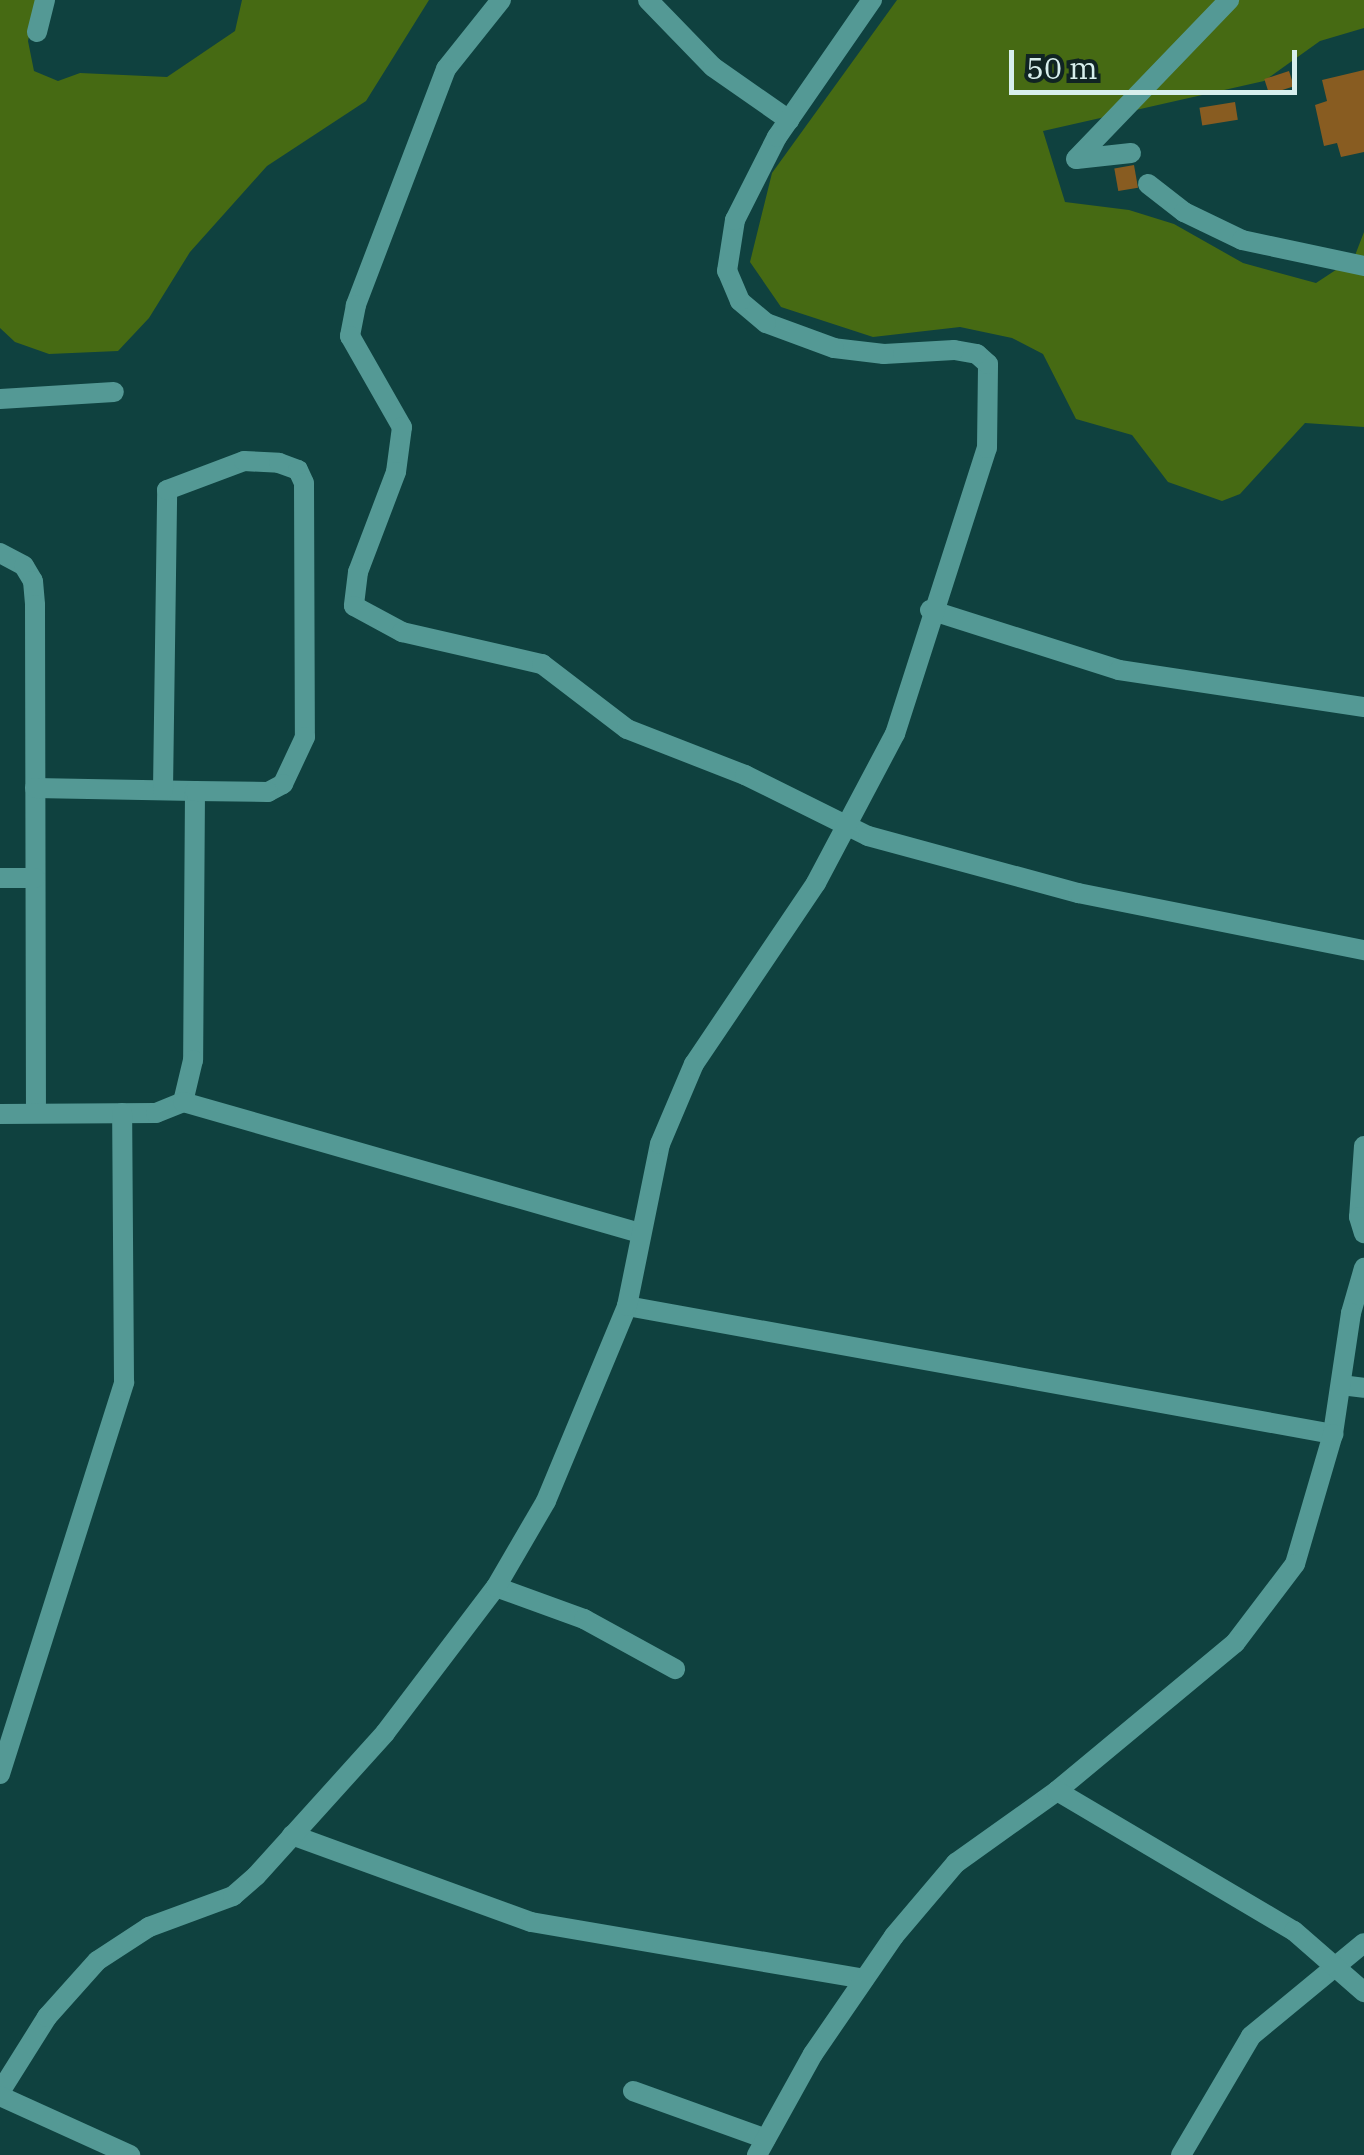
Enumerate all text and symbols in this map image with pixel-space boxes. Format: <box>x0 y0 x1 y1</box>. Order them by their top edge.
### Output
scale bar <box>1014 30 1302 92</box>
text: 50 m <box>1026 48 1098 87</box>

